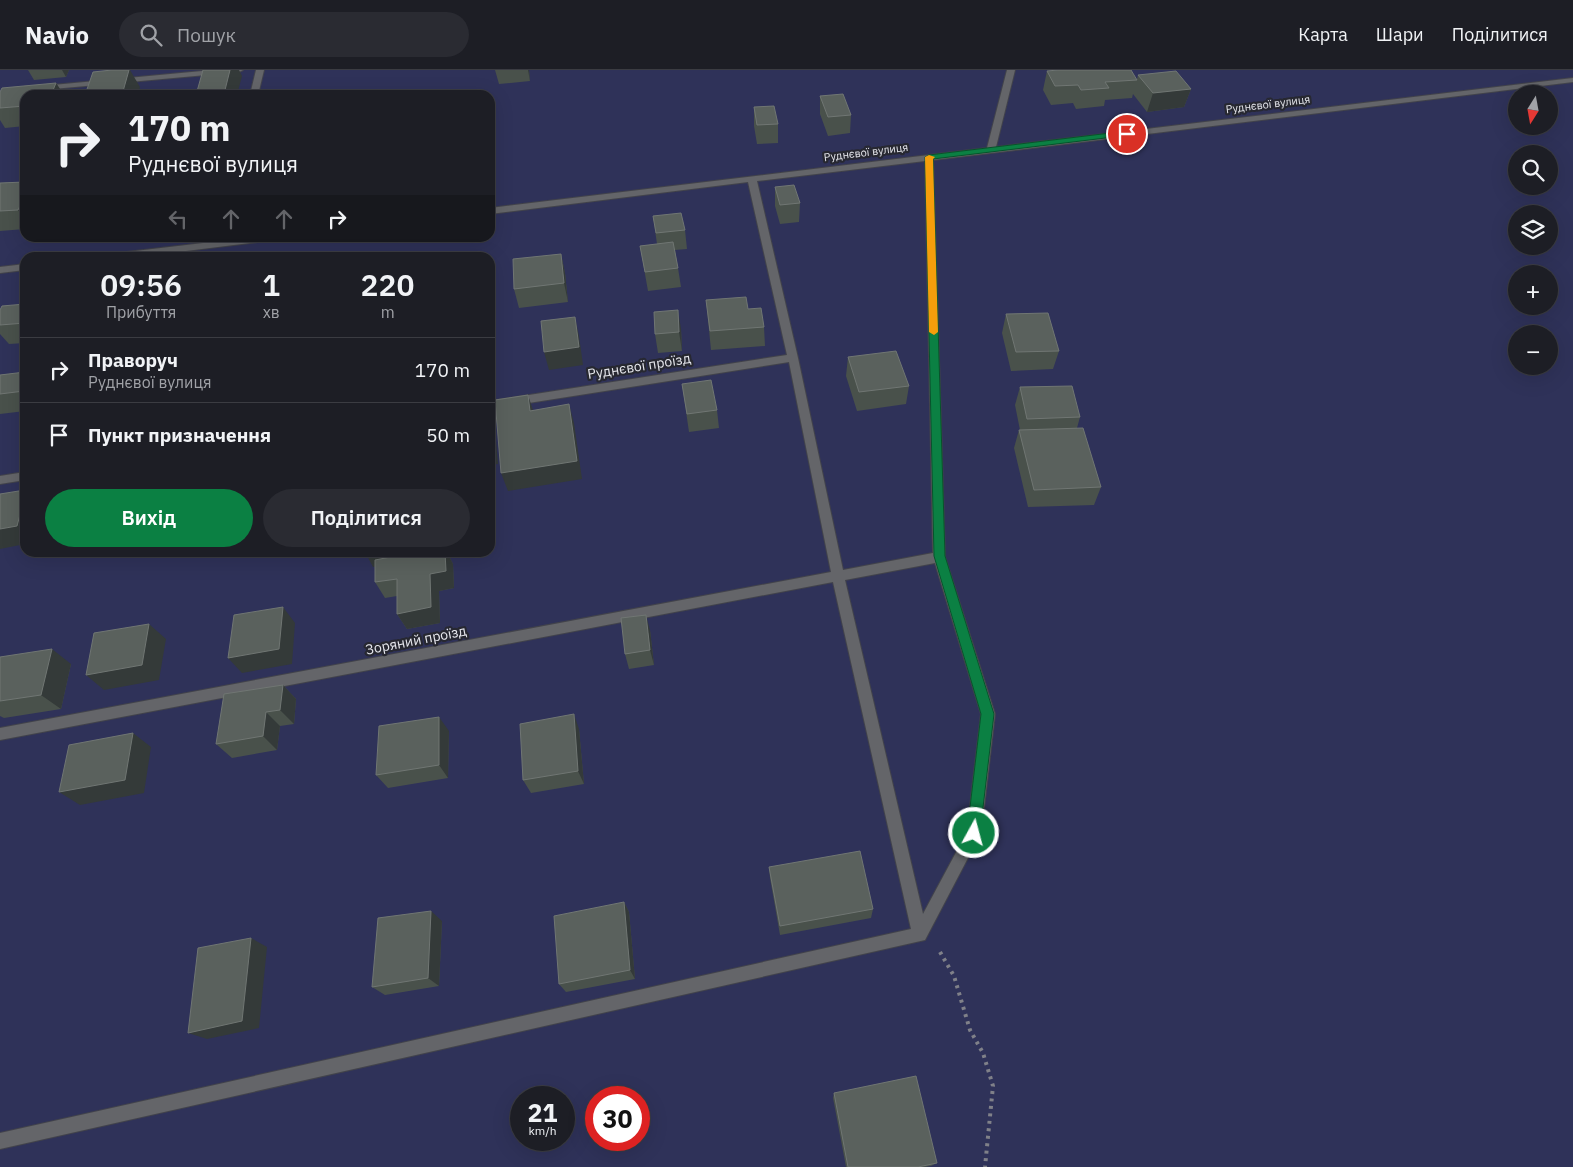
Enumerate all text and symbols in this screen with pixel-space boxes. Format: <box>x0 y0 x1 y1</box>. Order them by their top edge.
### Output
search box <box>119 12 469 57</box>
text: Navio <box>25 19 89 51</box>
icon: search <box>137 21 165 49</box>
text: Пошук <box>177 23 236 47</box>
text: Карта <box>1298 23 1348 46</box>
text: Шари <box>1376 23 1424 46</box>
text: Поділитися <box>1452 23 1548 46</box>
north arrow <box>1508 85 1558 135</box>
map controls <box>1508 85 1558 375</box>
street label: Руднєвої вулиця <box>1225 92 1311 116</box>
text: 170 m <box>128 105 231 151</box>
icon: right <box>45 110 110 175</box>
pin <box>1106 113 1148 155</box>
icon: arrive <box>1113 120 1141 148</box>
street label: Руднєвої вулиця <box>823 140 909 164</box>
button: search <box>1508 145 1558 195</box>
text: Руднєвої вулиця <box>128 149 298 178</box>
icon: left <box>164 205 192 233</box>
icon: ahead <box>217 205 245 233</box>
icon: ahead <box>270 205 298 233</box>
icon: right <box>323 205 351 233</box>
button: layers <box>1508 205 1558 255</box>
text: 09:56 <box>100 265 182 304</box>
text: 1 <box>262 265 280 304</box>
text: 220 <box>361 265 415 304</box>
button: + <box>1508 265 1558 315</box>
text: Прибуття <box>106 302 176 322</box>
text: хв <box>263 302 280 322</box>
text: m <box>381 302 395 322</box>
button: − <box>1508 325 1558 375</box>
text: Праворуч <box>88 348 178 372</box>
street label: Руднєвої проїзд <box>586 349 692 383</box>
icon: right <box>45 356 73 384</box>
text: 170 m <box>415 358 470 382</box>
text: Руднєвої вулиця <box>88 372 212 392</box>
icon: arrive <box>45 421 73 449</box>
text: Пункт призначення <box>88 423 271 447</box>
text: 50 m <box>426 423 470 447</box>
button: Вихід <box>45 489 253 547</box>
button: Поділитися <box>263 489 470 547</box>
street label: Зоряний проїзд <box>364 621 468 659</box>
position arrow <box>947 806 999 858</box>
speed limit sign: 30 <box>585 1086 650 1151</box>
text: 21 <box>527 1096 558 1129</box>
text: km/h <box>528 1123 557 1138</box>

